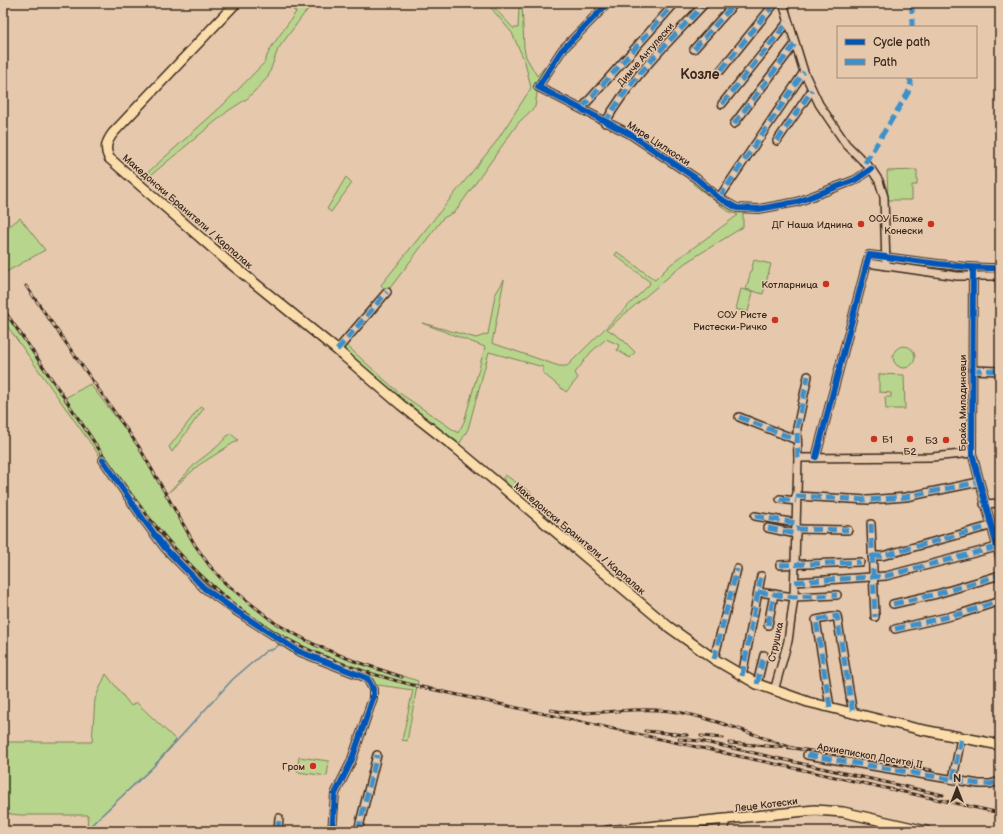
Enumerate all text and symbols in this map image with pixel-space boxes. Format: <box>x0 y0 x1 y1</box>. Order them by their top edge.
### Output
street label: Димче Антулески <box>615 20 677 89</box>
legend <box>837 26 977 78</box>
text: Cycle path <box>873 35 930 50</box>
text: Path <box>873 55 898 70</box>
district label: Козле <box>680 66 720 83</box>
street label: Мире Цилкоски <box>625 119 692 169</box>
street label: Македонски Бранители / Карпалак <box>120 152 255 272</box>
place label: ООУ Блаже Конески <box>869 213 923 237</box>
place label: ДГ Наша Иднина <box>772 219 853 231</box>
marker: ДГ Наша Иднина <box>856 219 866 229</box>
marker: ООУ Блаже Конески <box>926 219 936 229</box>
place label: Котларница <box>762 279 818 291</box>
marker: Котларница <box>821 279 831 289</box>
place label: СОУ Ристе Ристески-Ричко <box>693 309 767 333</box>
marker: СОУ Ристе Ристески-Ричко <box>770 315 780 325</box>
street label: Браќа Миладиновци <box>957 355 969 451</box>
marker: Б1 <box>869 434 879 444</box>
place label: Б1 <box>882 434 893 446</box>
marker: Б2 <box>905 434 915 444</box>
place label: Б3 <box>925 435 938 447</box>
marker: Б3 <box>941 435 951 445</box>
place label: Б2 <box>904 446 917 458</box>
street label: Македонски Бранители / Карпалак <box>511 480 648 598</box>
street label: Струшка <box>766 621 786 663</box>
street label: Архиепископ Доситеј II <box>815 741 923 771</box>
place label: Гром <box>282 761 305 773</box>
marker: Гром <box>308 761 318 771</box>
north arrow <box>937 768 977 808</box>
text: N <box>953 772 961 785</box>
street label: Леце Котески <box>733 795 798 815</box>

